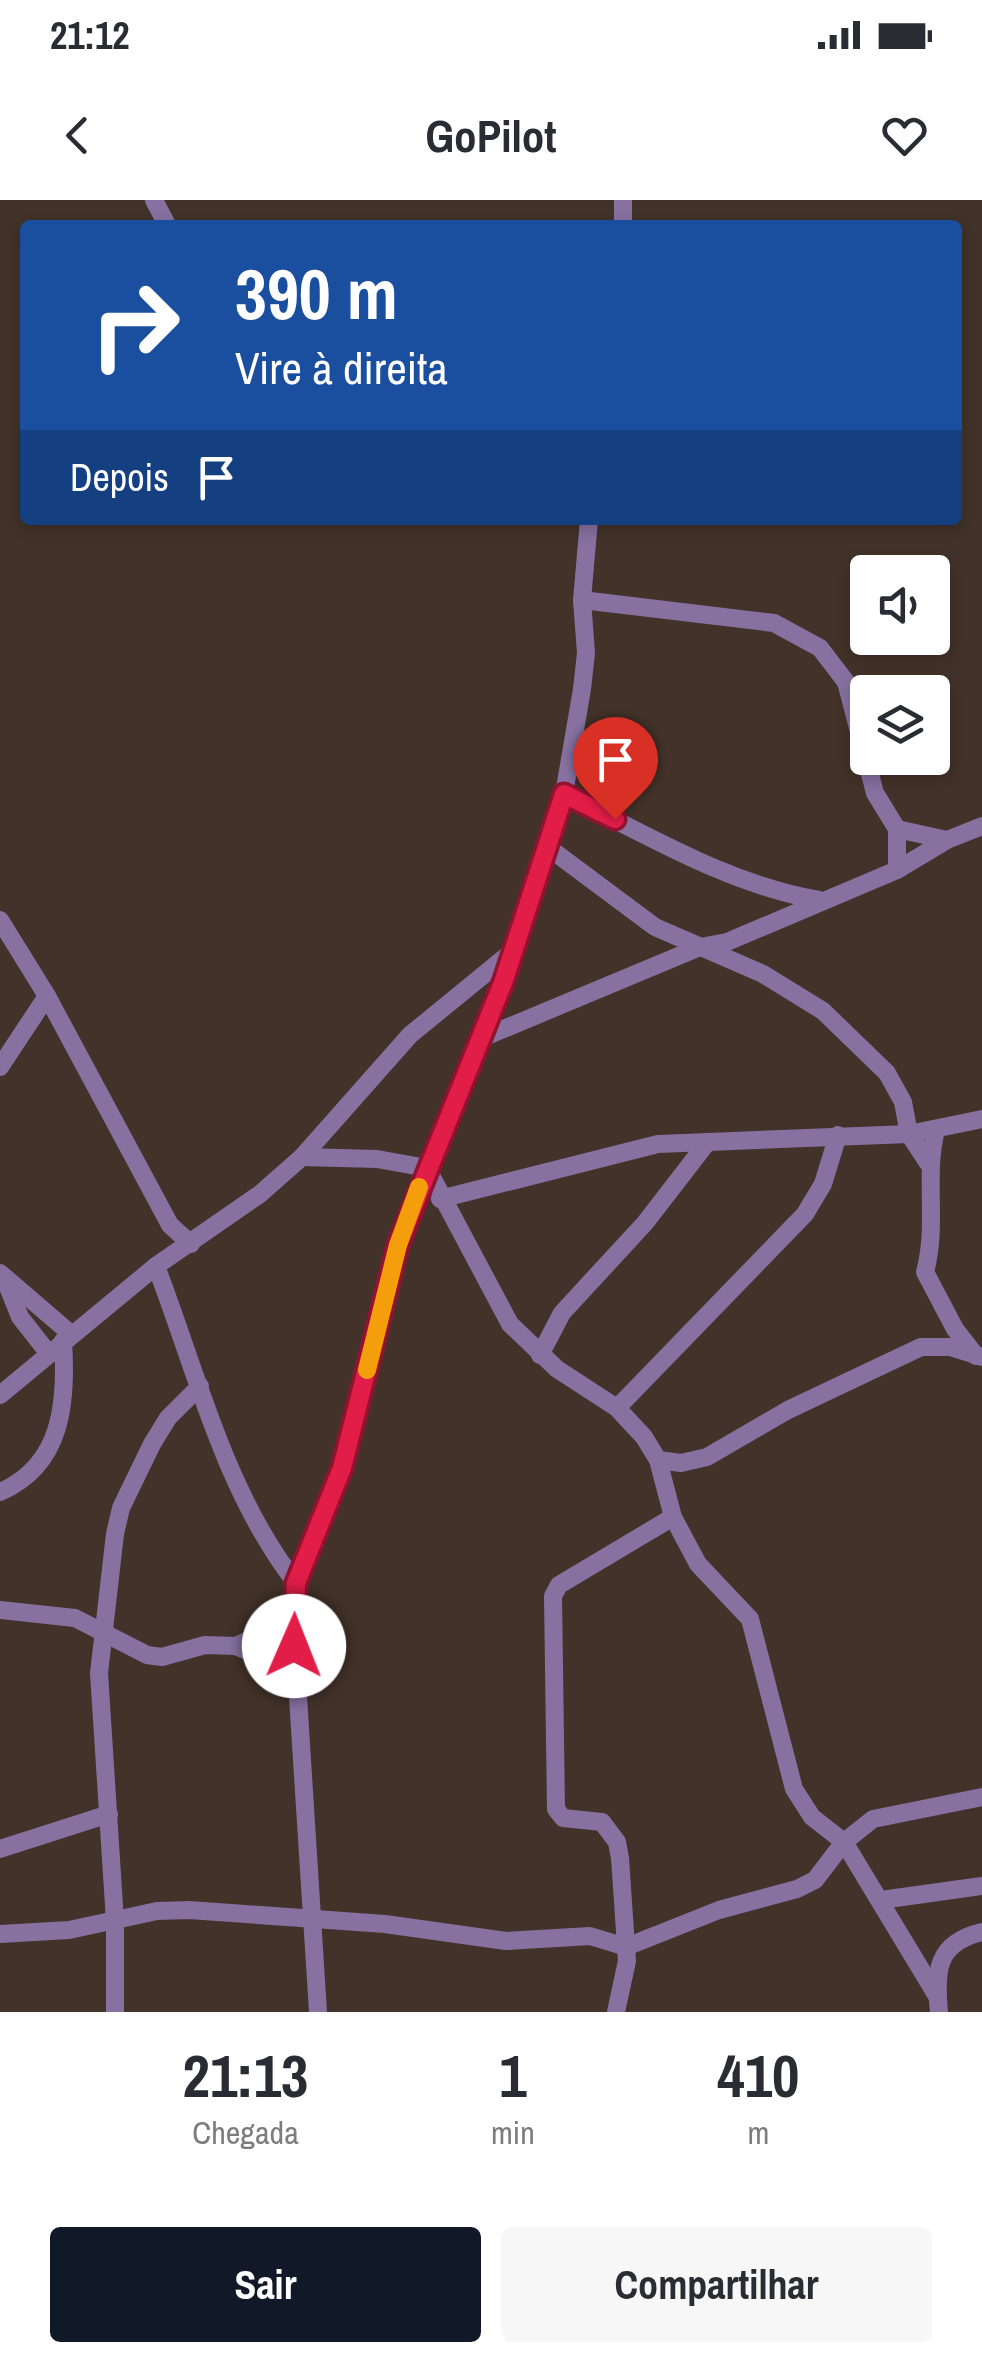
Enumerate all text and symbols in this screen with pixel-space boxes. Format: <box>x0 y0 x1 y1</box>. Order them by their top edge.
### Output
text: 21:12 <box>50 10 130 61</box>
text: GoPilot <box>425 105 557 166</box>
icon: back <box>50 108 105 163</box>
icon: heart <box>877 108 932 163</box>
text: 390 m <box>235 247 398 341</box>
icon: right <box>70 260 200 390</box>
text: Vire à direita <box>235 337 448 398</box>
icon: arrive <box>189 450 244 505</box>
text: Depois <box>70 452 169 503</box>
map controls <box>850 555 950 775</box>
button: sound <box>850 555 950 655</box>
button: layers <box>850 675 950 775</box>
pin <box>573 717 658 820</box>
icon: arrive <box>588 732 643 787</box>
position arrow <box>242 1594 346 1698</box>
text: 21:13 <box>183 2035 308 2116</box>
text: 1 <box>499 2035 527 2116</box>
text: 410 <box>717 2035 799 2116</box>
text: Chegada <box>192 2111 299 2154</box>
text: min <box>491 2111 535 2154</box>
text: m <box>747 2111 769 2154</box>
button: Sair <box>50 2227 481 2342</box>
button: Compartilhar <box>501 2227 932 2342</box>

